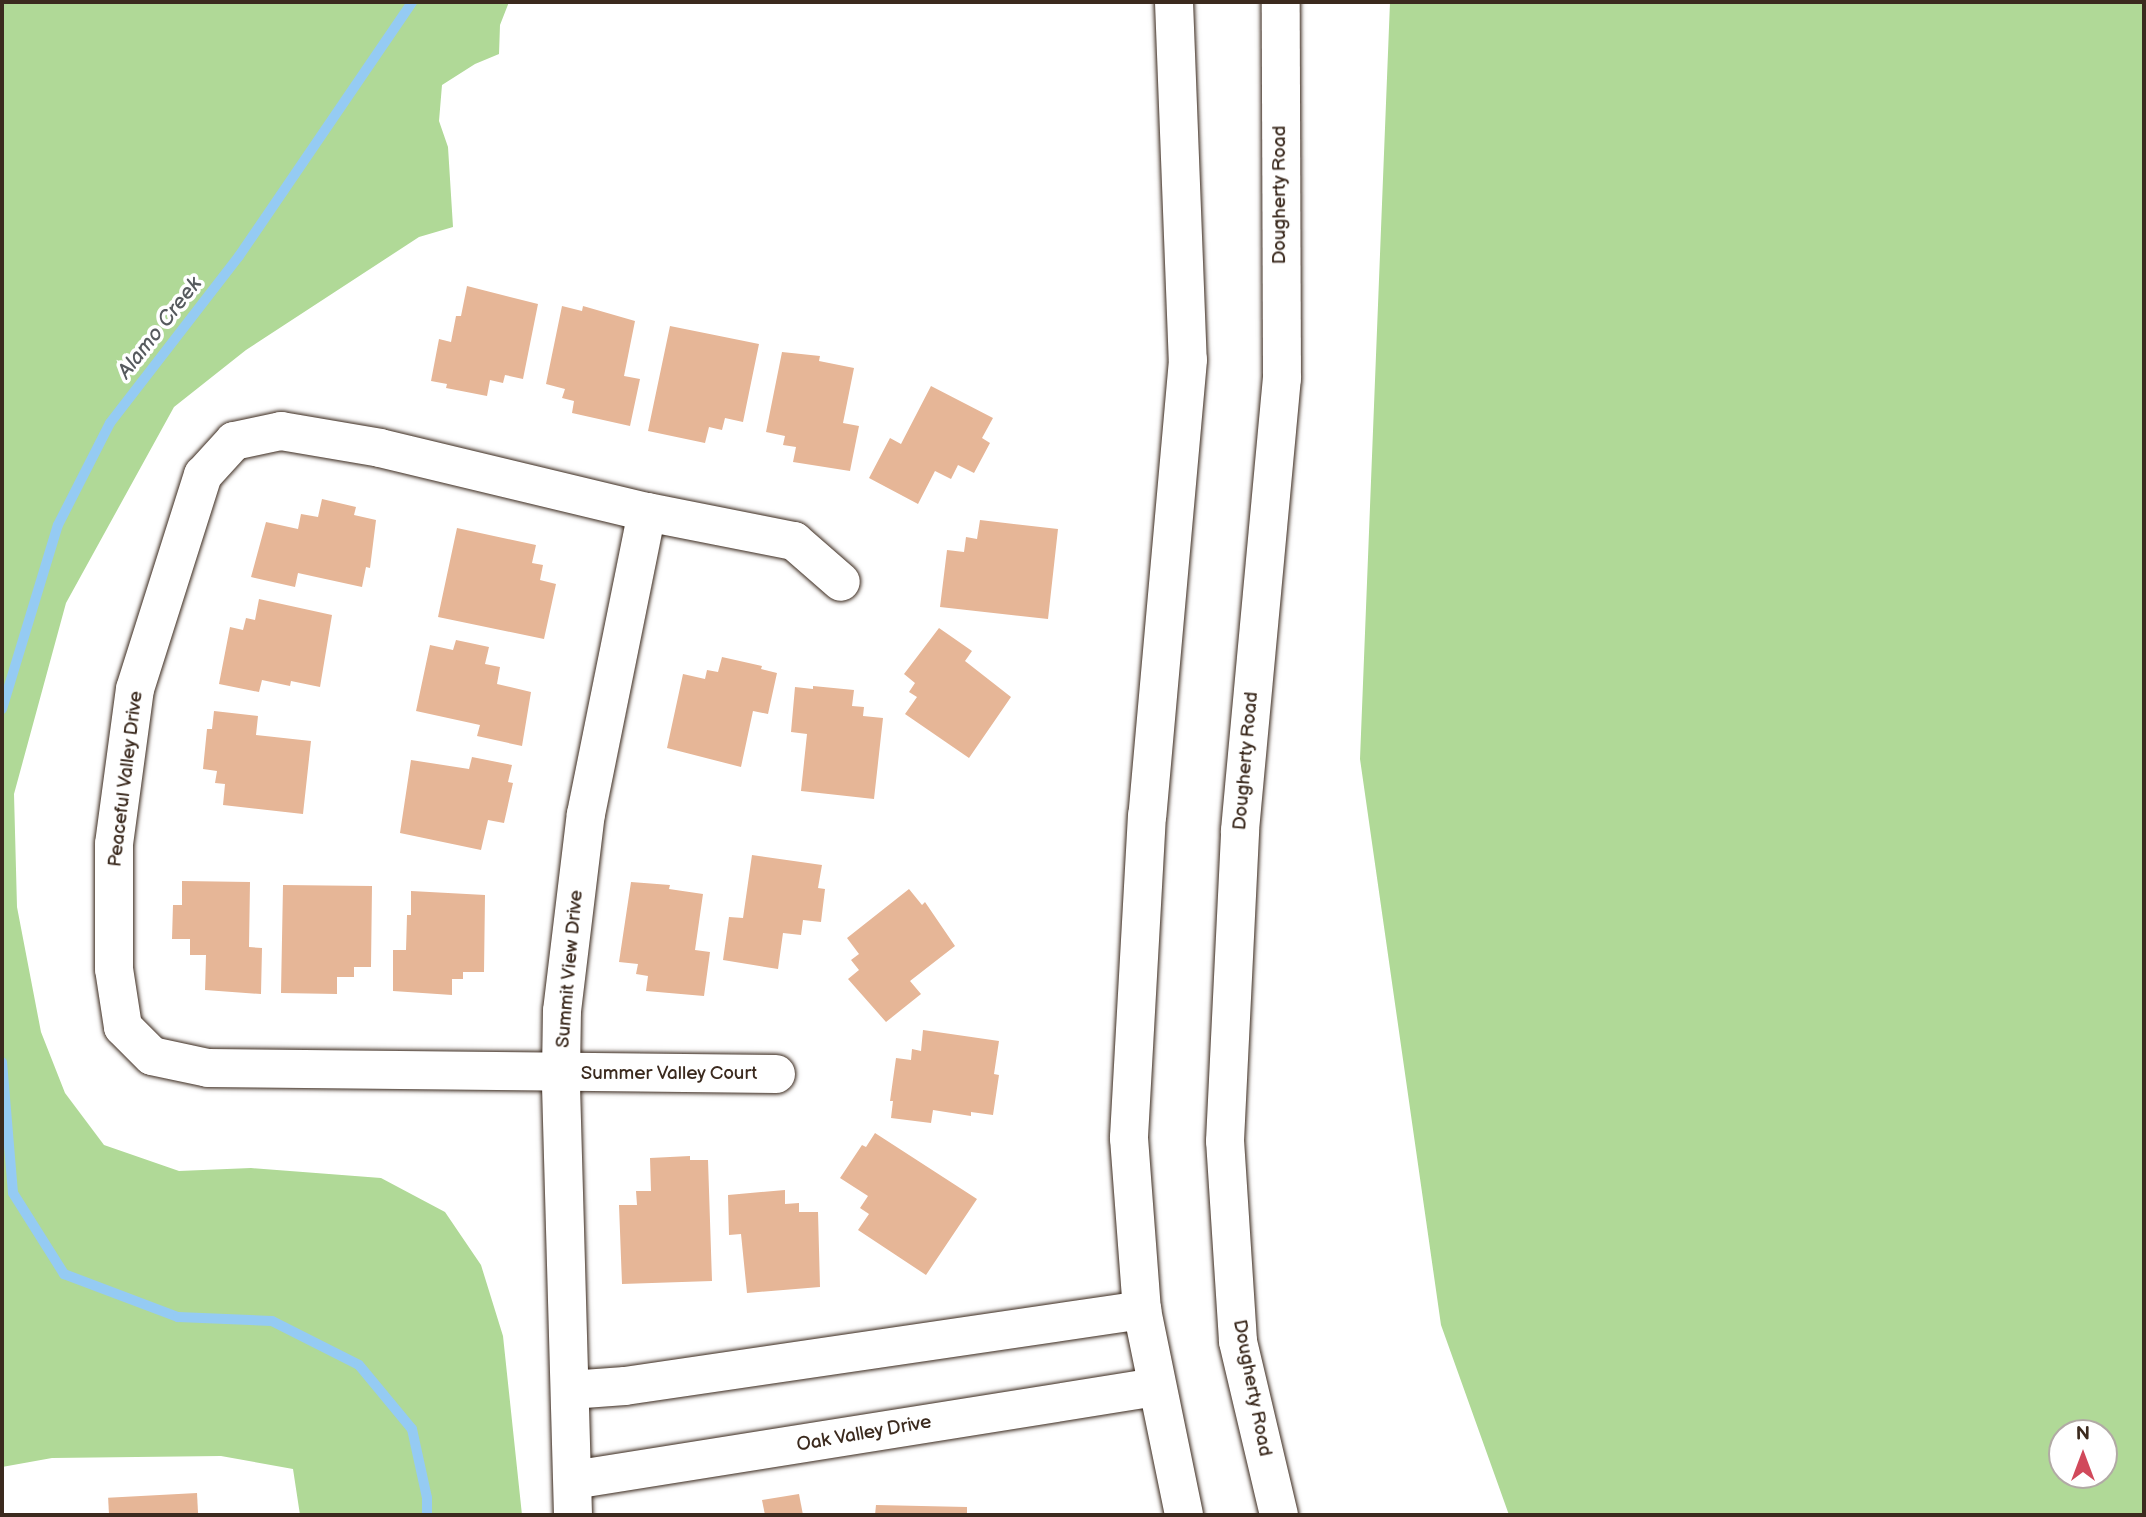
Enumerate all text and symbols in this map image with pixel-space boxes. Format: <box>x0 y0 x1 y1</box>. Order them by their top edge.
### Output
street label: Dougherty Road <box>1269 125 1291 265</box>
water label: Alamo Creek <box>113 272 207 384</box>
street label: Peaceful Valley Drive <box>104 689 148 869</box>
street label: Dougherty Road <box>1229 690 1263 832</box>
street label: Summit View Drive <box>552 889 588 1049</box>
street label: Summer Valley Court <box>580 1063 758 1085</box>
street label: Dougherty Road <box>1227 1317 1277 1459</box>
street label: Oak Valley Drive <box>794 1411 934 1457</box>
north arrow <box>2048 1419 2118 1489</box>
text: N <box>2076 1423 2090 1446</box>

